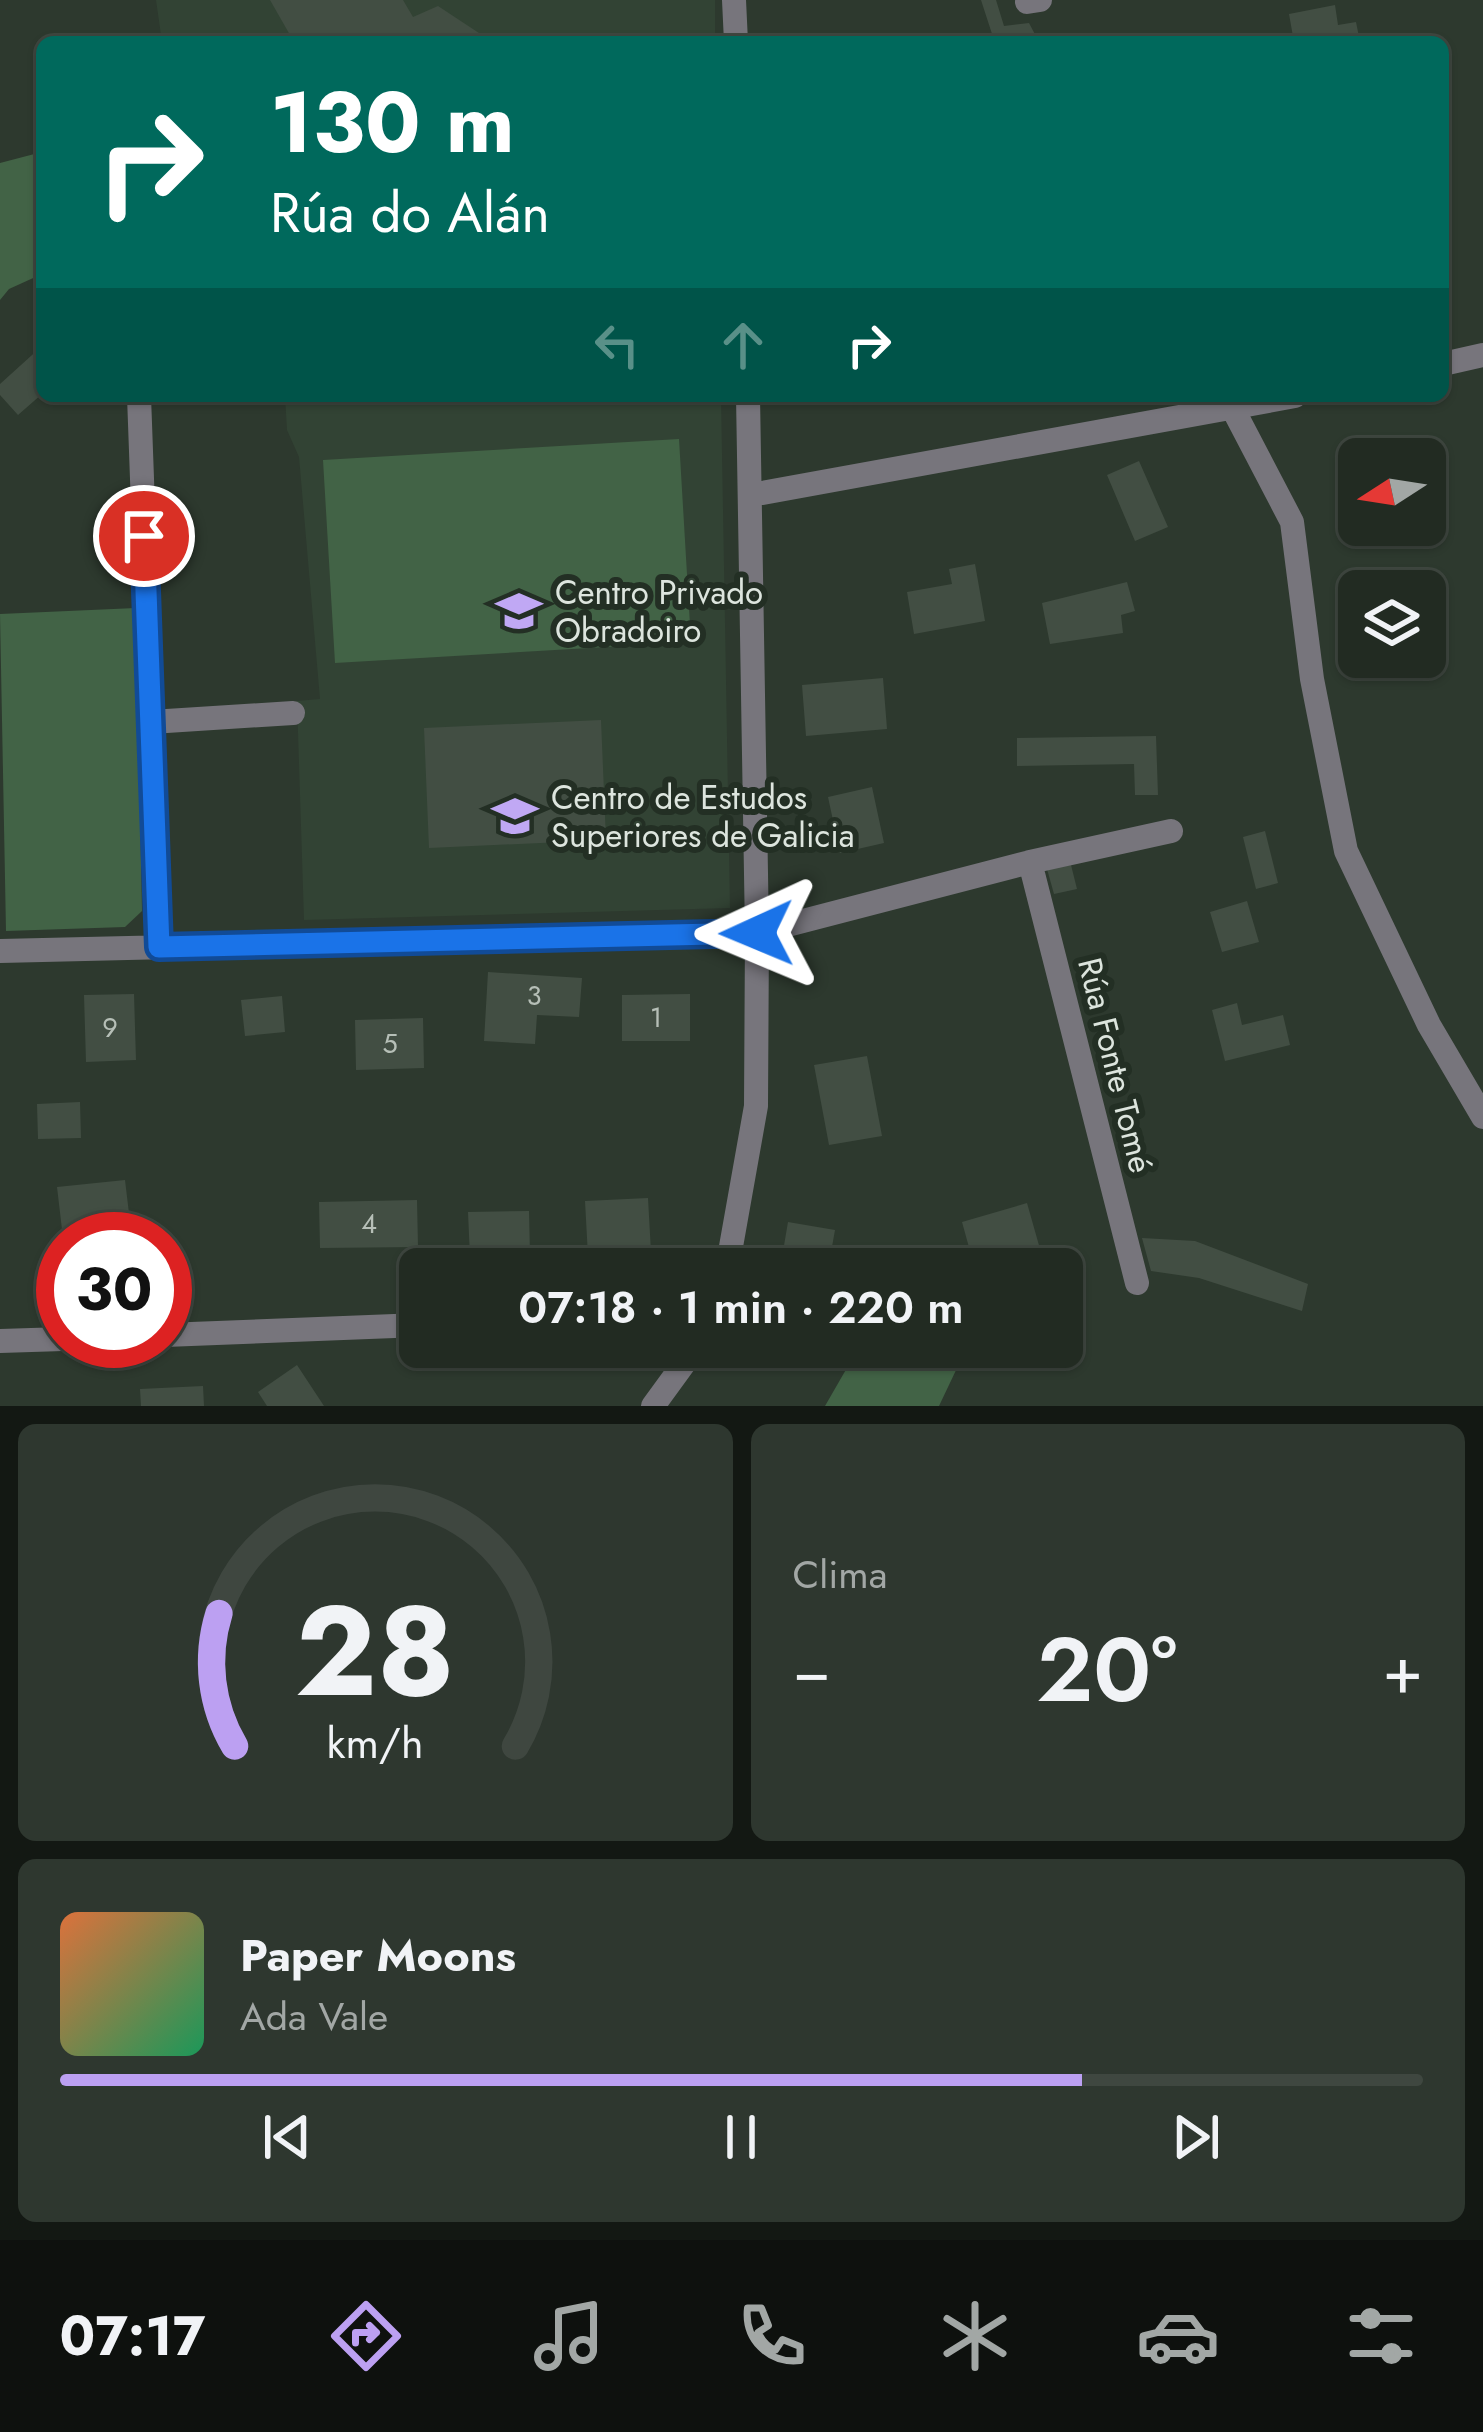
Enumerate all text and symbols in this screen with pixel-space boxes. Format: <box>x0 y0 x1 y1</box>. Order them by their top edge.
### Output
text: 130 m <box>270 62 515 184</box>
icon: right <box>72 84 228 240</box>
text: Rúa do Alán <box>270 174 550 252</box>
icon: left <box>584 312 650 378</box>
icon: ahead <box>710 312 776 378</box>
icon: right <box>836 312 902 378</box>
north arrow <box>1338 438 1446 546</box>
map controls <box>1338 438 1446 678</box>
pin <box>93 485 195 587</box>
icon: arrive <box>111 503 177 569</box>
place label: Centro Privado Obradoiro <box>555 569 763 654</box>
button: layers <box>1338 570 1446 678</box>
school or university icon: Centro Privado Obradoiro <box>494 586 544 636</box>
place label: Centro de Estudos Superiores de Galicia <box>551 774 855 859</box>
school or university icon: Centro de Estudos Superiores de Galicia <box>490 791 540 841</box>
position arrow <box>694 870 820 996</box>
street label: Rúa Fonte Tomé <box>1066 953 1165 1178</box>
house number: 3 <box>527 976 541 1015</box>
house number: 1 <box>650 998 662 1037</box>
house number: 9 <box>102 1008 118 1047</box>
house number: 5 <box>382 1024 398 1063</box>
house number: 4 <box>361 1204 377 1243</box>
speed limit sign: 30 <box>36 1212 192 1368</box>
text: 07:18 · 1 min · 220 m <box>518 1275 964 1340</box>
text: Clima <box>793 1546 888 1603</box>
text: 28 <box>295 1561 455 1742</box>
text: 20° <box>1037 1605 1177 1735</box>
text: − <box>793 1622 831 1718</box>
text: + <box>1382 1622 1423 1718</box>
text: km/h <box>327 1711 424 1773</box>
text: Paper Moons <box>240 1923 516 1988</box>
text: Ada Vale <box>240 1988 388 2045</box>
icon: previous <box>254 2104 320 2170</box>
icon: pause <box>708 2104 774 2170</box>
icon: next <box>1163 2104 1229 2170</box>
icon: directions <box>324 2294 408 2378</box>
icon: music <box>527 2294 611 2378</box>
icon: phone <box>730 2294 814 2378</box>
icon: climate <box>933 2294 1017 2378</box>
icon: car <box>1136 2294 1220 2378</box>
icon: filters <box>1339 2294 1423 2378</box>
text: 07:17 <box>60 2297 205 2375</box>

